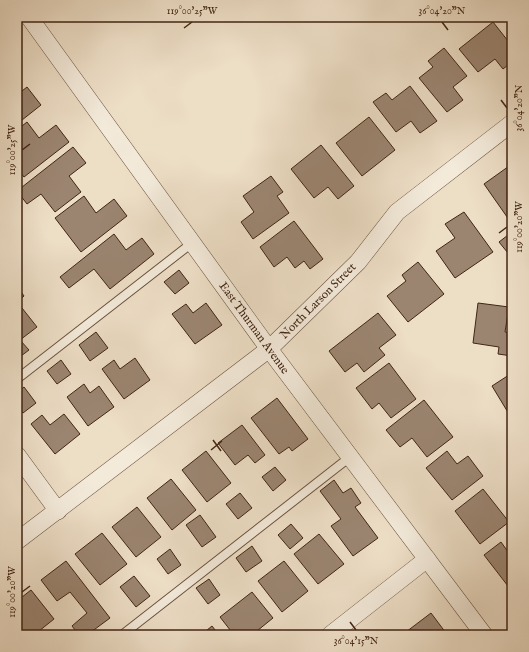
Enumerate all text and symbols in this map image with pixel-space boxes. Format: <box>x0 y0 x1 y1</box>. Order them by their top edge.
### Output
text: 119°00'25"W <box>167 5 218 18</box>
text: 36°04'20"N <box>419 5 466 18</box>
text: 36°04'20"N <box>513 84 526 131</box>
text: 119°00'25"W <box>6 124 19 175</box>
text: 119°00'20"W <box>513 201 526 253</box>
street label: North Larson Street <box>277 260 359 342</box>
street label: East Thurman Avenue <box>216 279 293 377</box>
text: 119°00'20"W <box>6 566 19 618</box>
text: 36°04'15"N <box>334 635 379 648</box>

